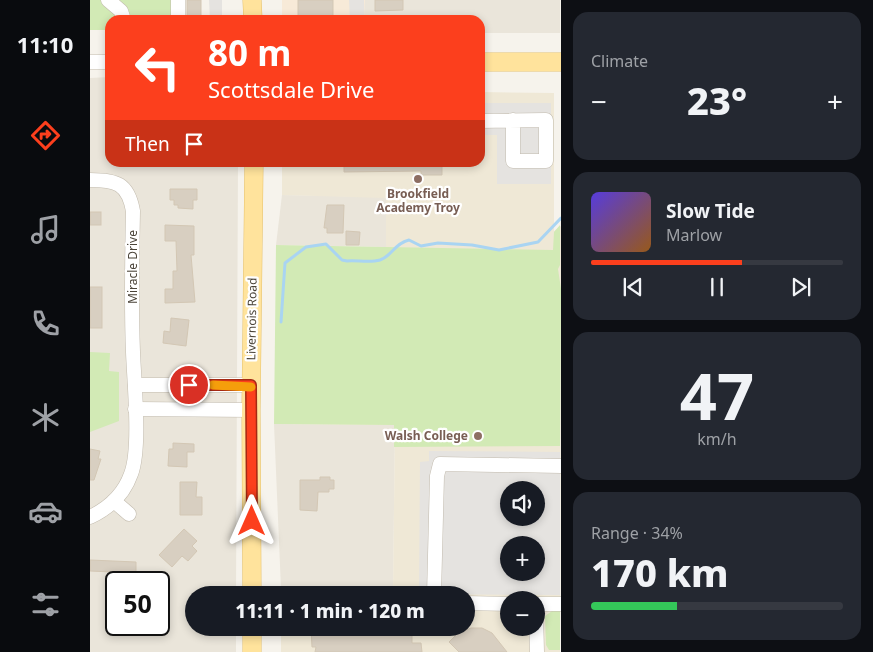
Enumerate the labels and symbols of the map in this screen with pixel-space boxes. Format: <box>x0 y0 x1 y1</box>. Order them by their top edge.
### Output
marker: Brookfield Academy Troy <box>412 173 424 185</box>
place label: Brookfield Academy Troy <box>376 185 460 216</box>
street label: Miracle Drive <box>124 230 141 304</box>
street label: Livernois Road <box>242 278 261 360</box>
pin <box>168 364 210 406</box>
place label: Walsh College <box>385 427 468 444</box>
marker: Walsh College <box>472 430 484 442</box>
position arrow <box>225 494 277 546</box>
speed limit sign: 50 <box>105 571 170 636</box>

